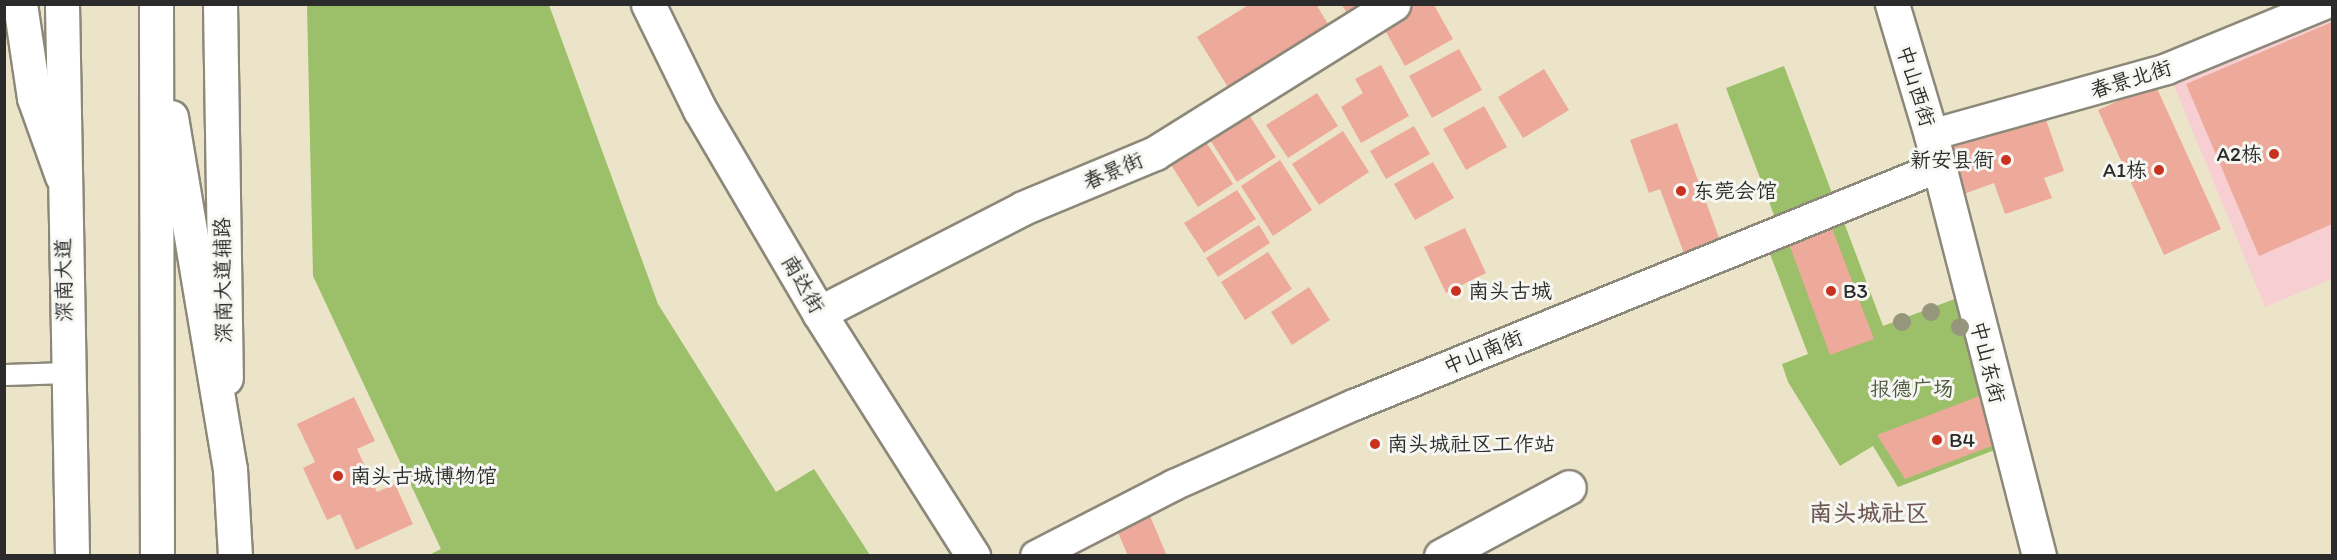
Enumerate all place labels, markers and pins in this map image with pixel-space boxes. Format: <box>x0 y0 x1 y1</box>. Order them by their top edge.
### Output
place label: A2栋 <box>2217 141 2262 167</box>
place label: 新安县衙 <box>1910 147 1994 173</box>
marker: A2栋 <box>2267 147 2281 161</box>
marker: 新安县衙 <box>1999 153 2013 167</box>
place label: A1栋 <box>2103 157 2147 183</box>
marker: A1栋 <box>2152 163 2166 177</box>
place label: 东莞会馆 <box>1693 178 1777 204</box>
marker: 东莞会馆 <box>1674 184 1688 198</box>
place label: 南头古城 <box>1468 278 1552 304</box>
place label: B3 <box>1843 278 1868 304</box>
marker: 南头古城 <box>1449 284 1463 298</box>
marker: B3 <box>1824 284 1838 298</box>
place label: B4 <box>1949 427 1975 453</box>
place label: 南头城社区工作站 <box>1387 431 1555 457</box>
marker: B4 <box>1930 433 1944 447</box>
marker: 南头城社区工作站 <box>1368 437 1382 451</box>
place label: 南头古城博物馆 <box>350 463 497 489</box>
marker: 南头古城博物馆 <box>331 469 345 483</box>

